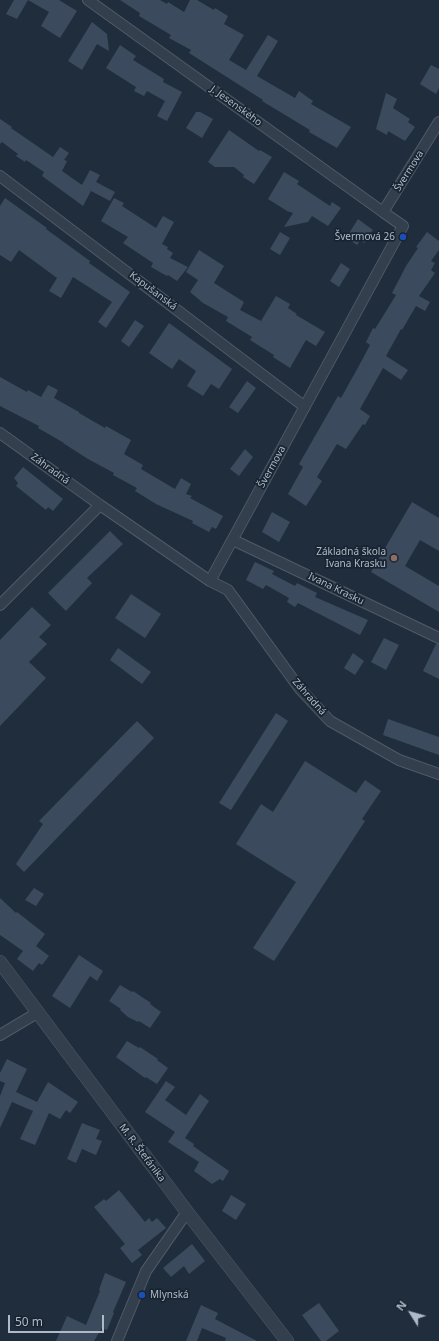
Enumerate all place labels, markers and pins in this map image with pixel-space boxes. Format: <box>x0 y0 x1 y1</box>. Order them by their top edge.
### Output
place label: Švermová 26 <box>335 231 395 243</box>
marker: Švermová 26 <box>398 232 408 242</box>
place label: Základná škola Ivana Krasku <box>316 546 386 570</box>
marker: Základná škola Ivana Krasku <box>389 553 399 563</box>
place label: Mlynská <box>150 1289 189 1301</box>
marker: Mlynská <box>137 1290 147 1300</box>

